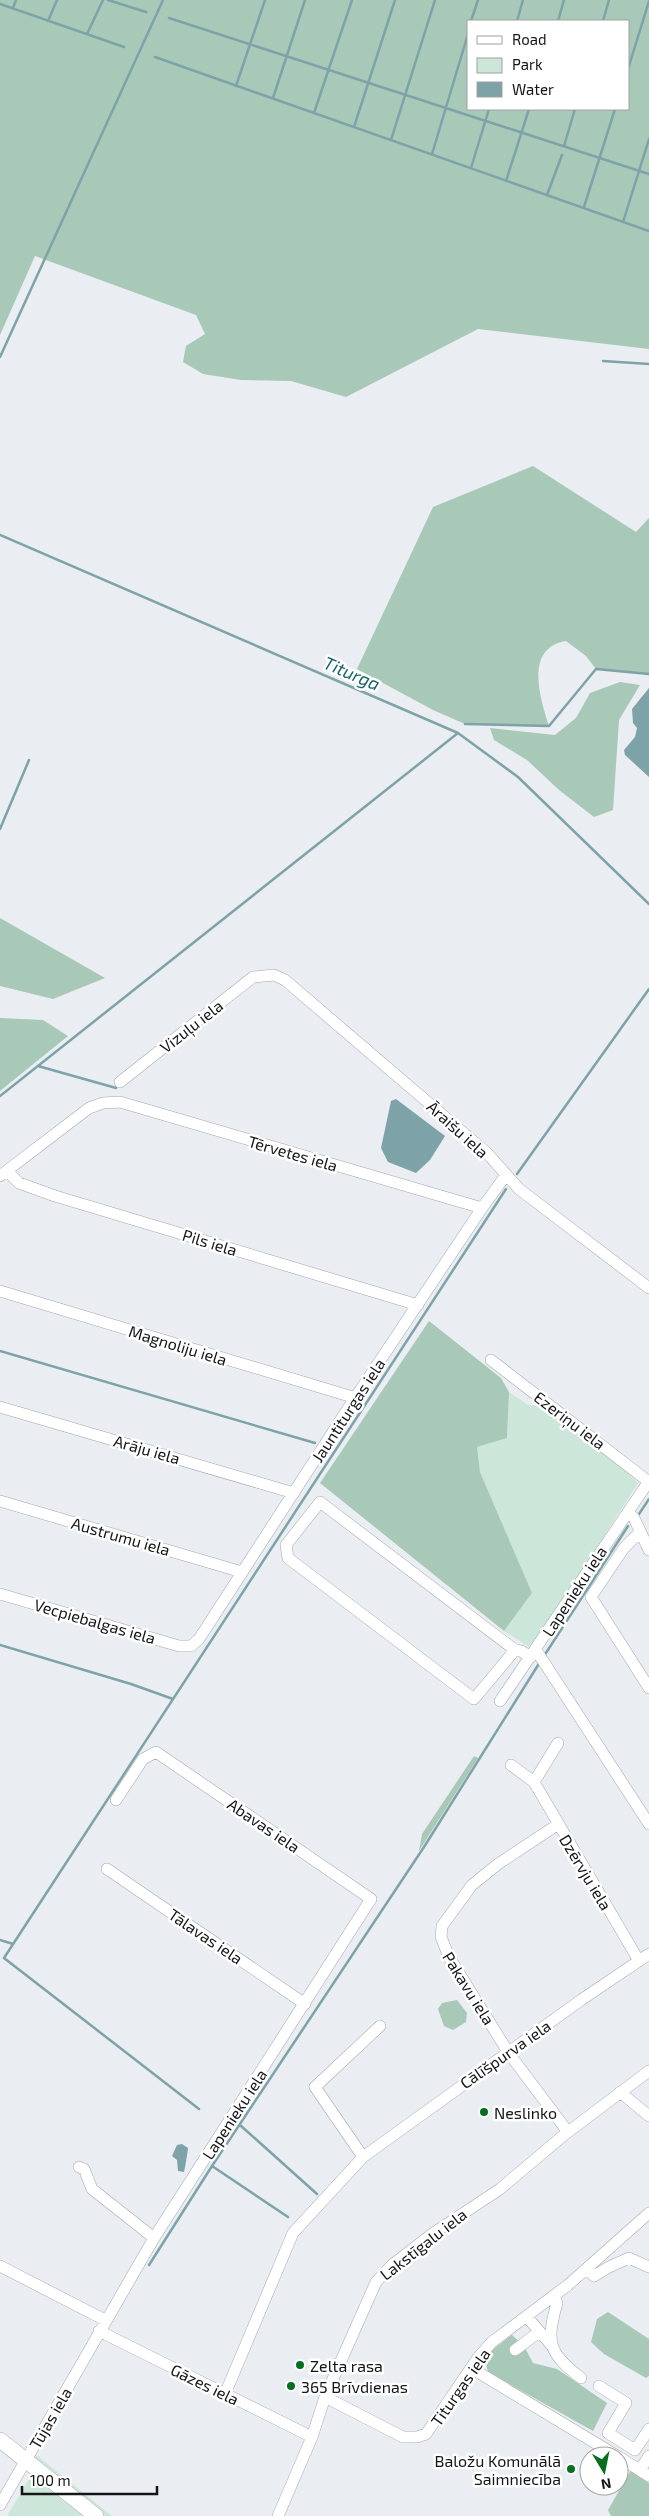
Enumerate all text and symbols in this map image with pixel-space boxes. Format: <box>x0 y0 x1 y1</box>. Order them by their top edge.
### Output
legend <box>467 20 629 110</box>
text: Road <box>512 30 547 48</box>
text: Park <box>512 55 543 73</box>
text: Water <box>512 80 554 98</box>
water label: Titurga <box>320 651 384 695</box>
street label: Vizuļu iela <box>156 996 227 1058</box>
street label: Āraišu iela <box>423 1096 493 1162</box>
street label: Tērvetes iela <box>246 1131 340 1175</box>
street label: Pils iela <box>180 1225 240 1259</box>
street label: Magnoliju iela <box>126 1321 229 1370</box>
street label: Jauntiturgas iela <box>307 1355 389 1465</box>
street label: Ezeriņu iela <box>529 1387 609 1455</box>
street label: Arāju iela <box>111 1431 182 1468</box>
street label: Austrumu iela <box>70 1513 172 1559</box>
street label: Lapenieku iela <box>538 1542 610 1640</box>
street label: Vecpiebalgas iela <box>32 1595 158 1647</box>
street label: Abavas iela <box>224 1794 304 1856</box>
street label: Dzērvju iela <box>555 1831 616 1914</box>
street label: Tālavas iela <box>165 1904 247 1968</box>
street label: Pakavu iela <box>439 1948 499 2028</box>
street label: Cālīšpurva iela <box>456 2016 554 2092</box>
street label: Lapenieku iela <box>198 2065 270 2163</box>
place label: Neslinko <box>494 2103 557 2122</box>
marker: Neslinko <box>478 2106 490 2118</box>
street label: Lakstīgalu iela <box>376 2204 470 2284</box>
street label: Titurgas iela <box>426 2345 494 2429</box>
place label: Zelta rasa <box>310 2356 383 2375</box>
street label: Gāzes iela <box>168 2359 242 2409</box>
marker: Zelta rasa <box>294 2359 306 2371</box>
place label: 365 Brīvdienas <box>301 2377 408 2396</box>
marker: 365 Brīvdienas <box>285 2380 297 2392</box>
street label: Tūjas iela <box>25 2384 76 2453</box>
north arrow <box>579 2446 629 2496</box>
place label: Baložu Komunālā Saimniecība <box>435 2451 561 2488</box>
marker: Baložu Komunālā Saimniecība <box>565 2463 577 2475</box>
scale bar <box>22 2464 158 2496</box>
text: 100 m <box>30 2471 71 2489</box>
text: N <box>600 2475 613 2494</box>

